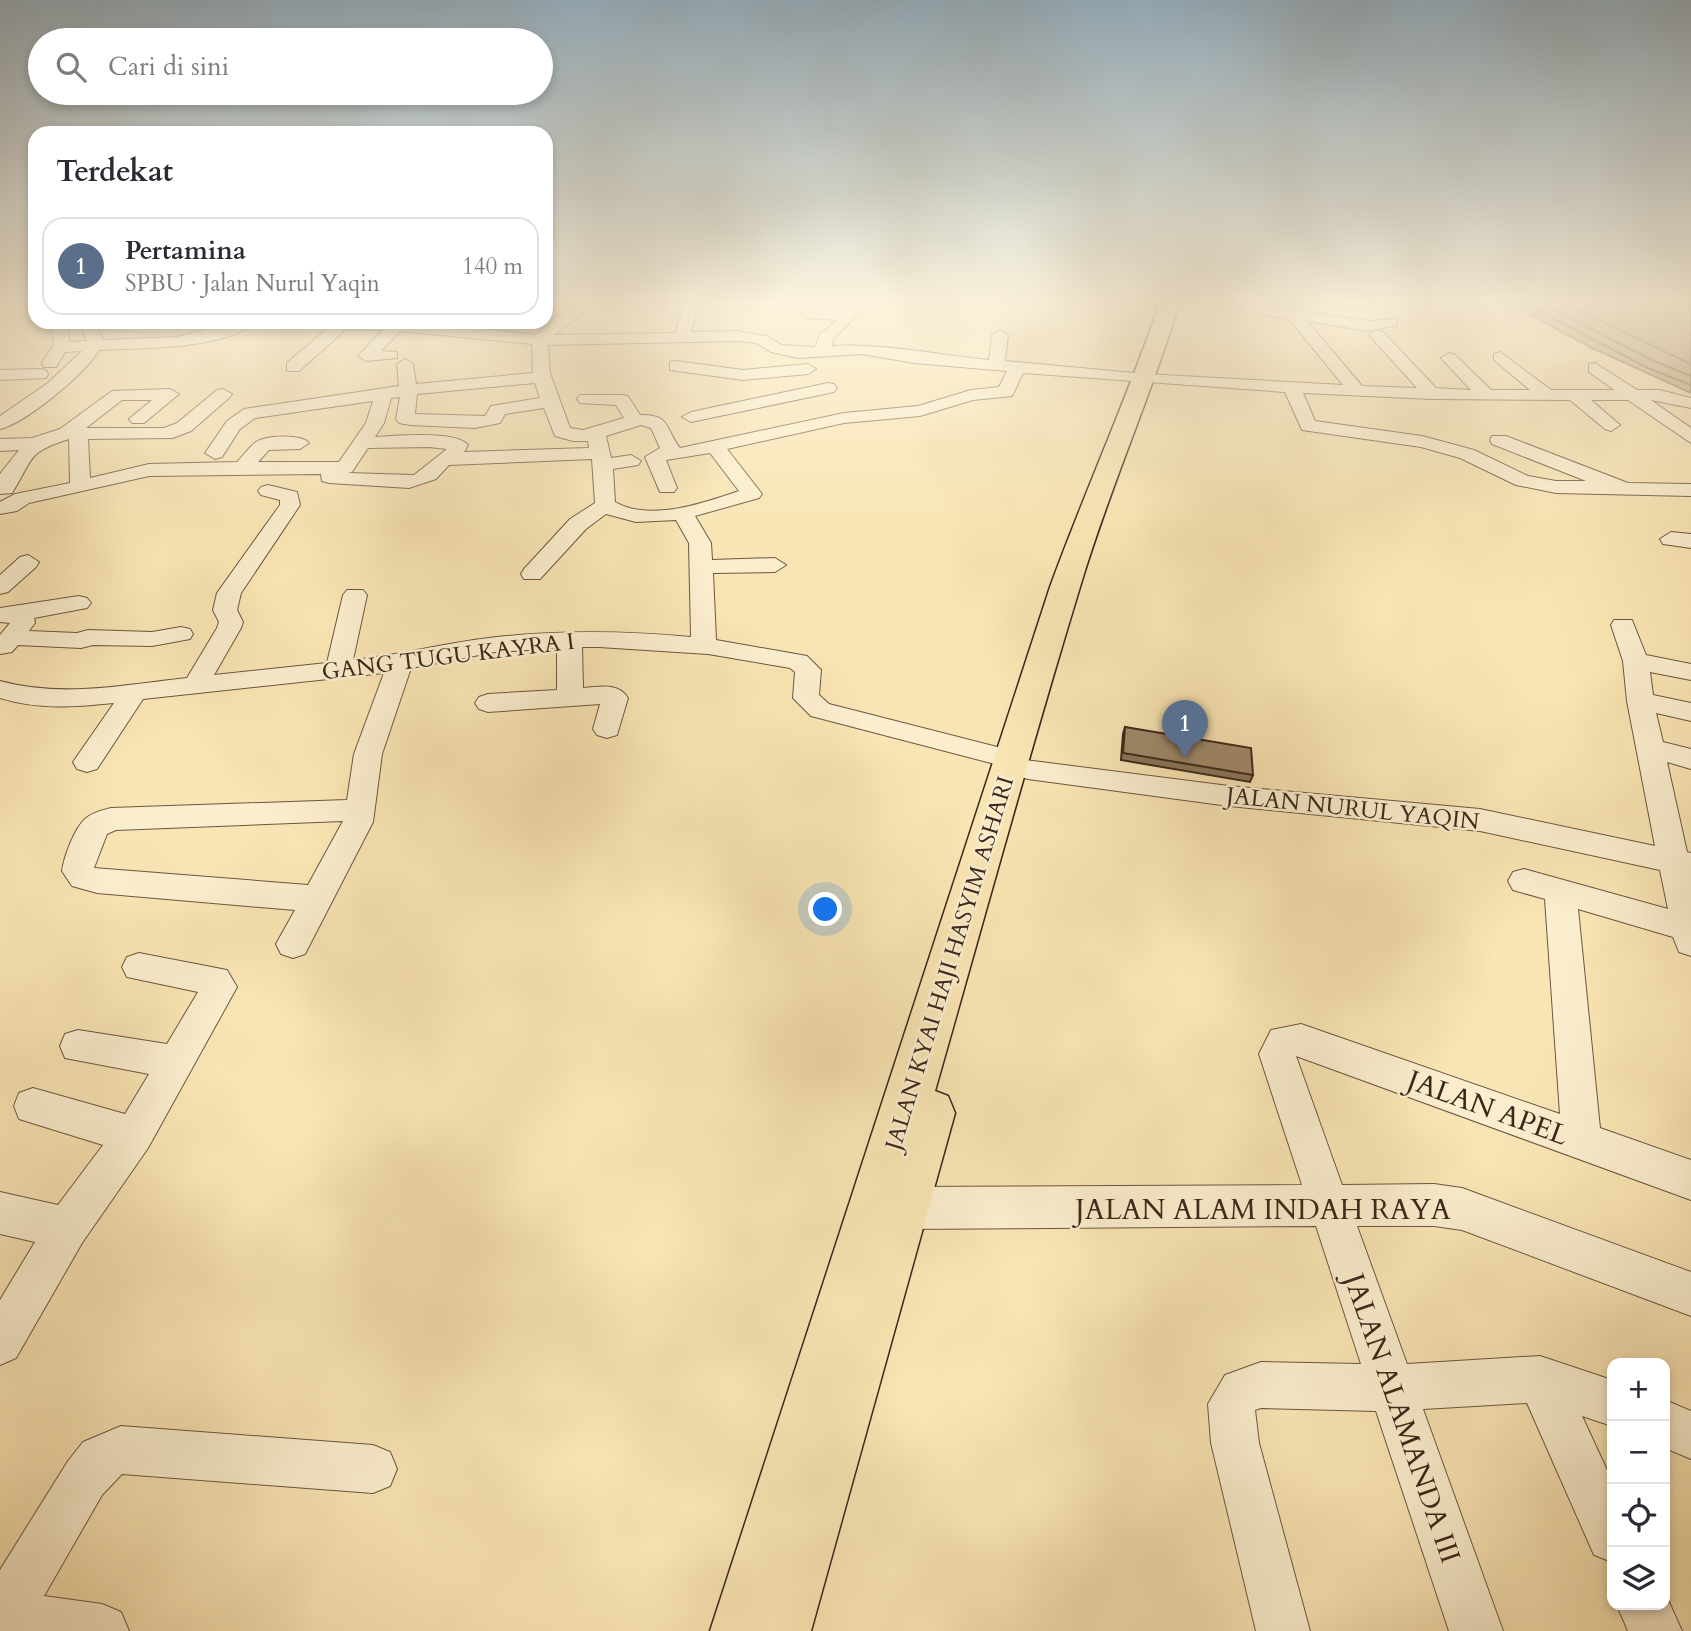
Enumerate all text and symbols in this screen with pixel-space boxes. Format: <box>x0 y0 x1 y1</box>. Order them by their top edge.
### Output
search box <box>28 28 553 105</box>
icon: search <box>52 48 90 86</box>
text: Cari di sini <box>108 49 229 84</box>
text: Terdekat <box>56 151 173 192</box>
text: Pertamina <box>125 233 246 268</box>
text: 1 <box>75 251 87 282</box>
text: 140 m <box>462 251 523 282</box>
text: SPBU · Jalan Nurul Yaqin <box>125 268 380 299</box>
street label: GANG TUGU KAYRA I <box>320 626 576 687</box>
pin: 1 <box>1162 700 1208 758</box>
street label: JALAN KYAI HAJI HASYIM ASHARI <box>877 772 1021 1157</box>
street label: JALAN NURUL YAQIN <box>1222 779 1481 837</box>
your location <box>808 892 842 926</box>
street label: JALAN APEL <box>1398 1060 1573 1155</box>
street label: JALAN ALAM INDAH RAYA <box>1071 1191 1451 1229</box>
street label: JALAN ALAMANDA III <box>1333 1265 1469 1568</box>
map controls <box>1607 1358 1670 1610</box>
button: + <box>1607 1358 1670 1421</box>
button: − <box>1607 1421 1670 1484</box>
button: locate <box>1607 1484 1670 1547</box>
button: layers <box>1607 1547 1670 1610</box>

